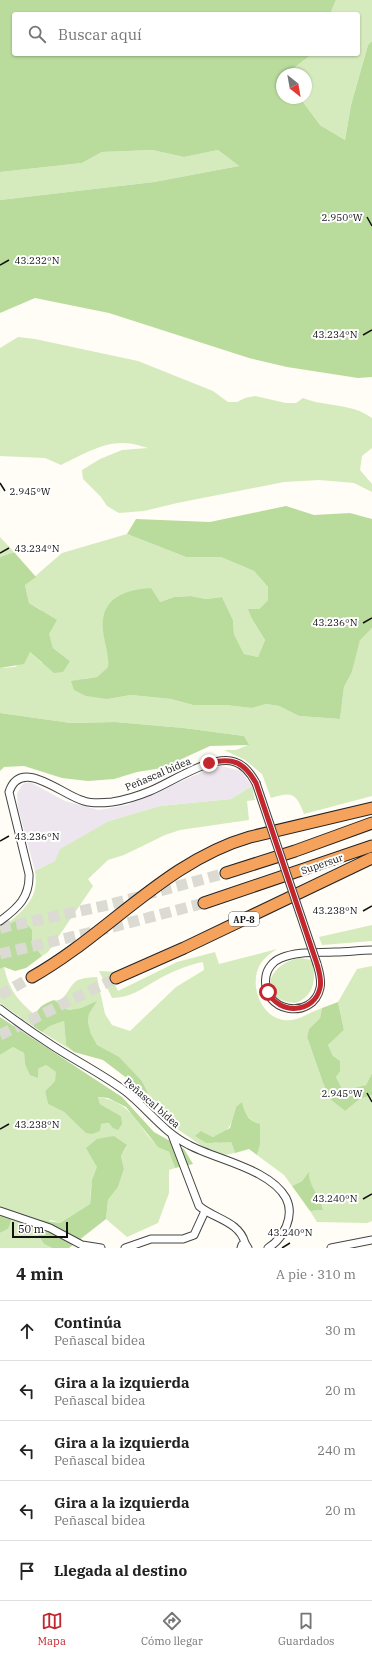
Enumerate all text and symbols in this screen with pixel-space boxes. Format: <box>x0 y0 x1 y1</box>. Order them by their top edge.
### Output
search box <box>12 12 360 56</box>
icon: search <box>26 23 48 45</box>
text: Buscar aquí <box>58 25 142 44</box>
north arrow <box>276 68 312 104</box>
text: 2.950°W <box>321 211 363 224</box>
text: 43.232°N <box>14 254 60 267</box>
text: 43.234°N <box>312 328 358 341</box>
text: 2.945°W <box>9 485 51 498</box>
text: 43.234°N <box>14 542 60 555</box>
text: 43.236°N <box>312 616 358 629</box>
street label: Peñascal bidea <box>123 754 193 794</box>
route end <box>200 754 218 772</box>
text: 43.236°N <box>14 830 60 843</box>
street label: Supersur <box>299 851 345 877</box>
text: 43.238°N <box>312 904 358 917</box>
road number: AP-8 <box>229 912 259 926</box>
route start <box>259 983 277 1001</box>
street label: Peñascal bidea <box>121 1075 183 1131</box>
text: 2.945°W <box>321 1087 363 1100</box>
text: 43.238°N <box>14 1118 60 1131</box>
text: 43.240°N <box>312 1192 358 1205</box>
scale bar <box>12 1220 68 1239</box>
text: 50 m <box>18 1222 44 1236</box>
text: 43.240°N <box>267 1226 313 1239</box>
text: 4 min <box>16 1263 64 1285</box>
text: A pie · 310 m <box>276 1266 356 1283</box>
text: Continúa <box>54 1313 121 1332</box>
icon: ahead <box>16 1320 38 1342</box>
text: 30 m <box>325 1322 356 1339</box>
text: Peñascal bidea <box>54 1332 145 1349</box>
text: Gira a la izquierda <box>54 1373 190 1392</box>
icon: left <box>16 1380 38 1402</box>
text: 20 m <box>325 1382 356 1399</box>
text: Peñascal bidea <box>54 1392 145 1409</box>
text: Gira a la izquierda <box>54 1433 190 1452</box>
icon: left <box>16 1440 38 1462</box>
text: 240 m <box>317 1442 356 1459</box>
text: Peñascal bidea <box>54 1452 145 1469</box>
text: Gira a la izquierda <box>54 1493 190 1512</box>
icon: left <box>16 1500 38 1522</box>
text: 20 m <box>325 1502 356 1519</box>
text: Peñascal bidea <box>54 1512 145 1529</box>
icon: arrive <box>16 1560 38 1582</box>
text: Llegada al destino <box>54 1561 187 1580</box>
tab: Mapa <box>38 1610 66 1648</box>
tab: Cómo llegar <box>141 1610 203 1648</box>
tab: Guardados <box>278 1610 334 1648</box>

